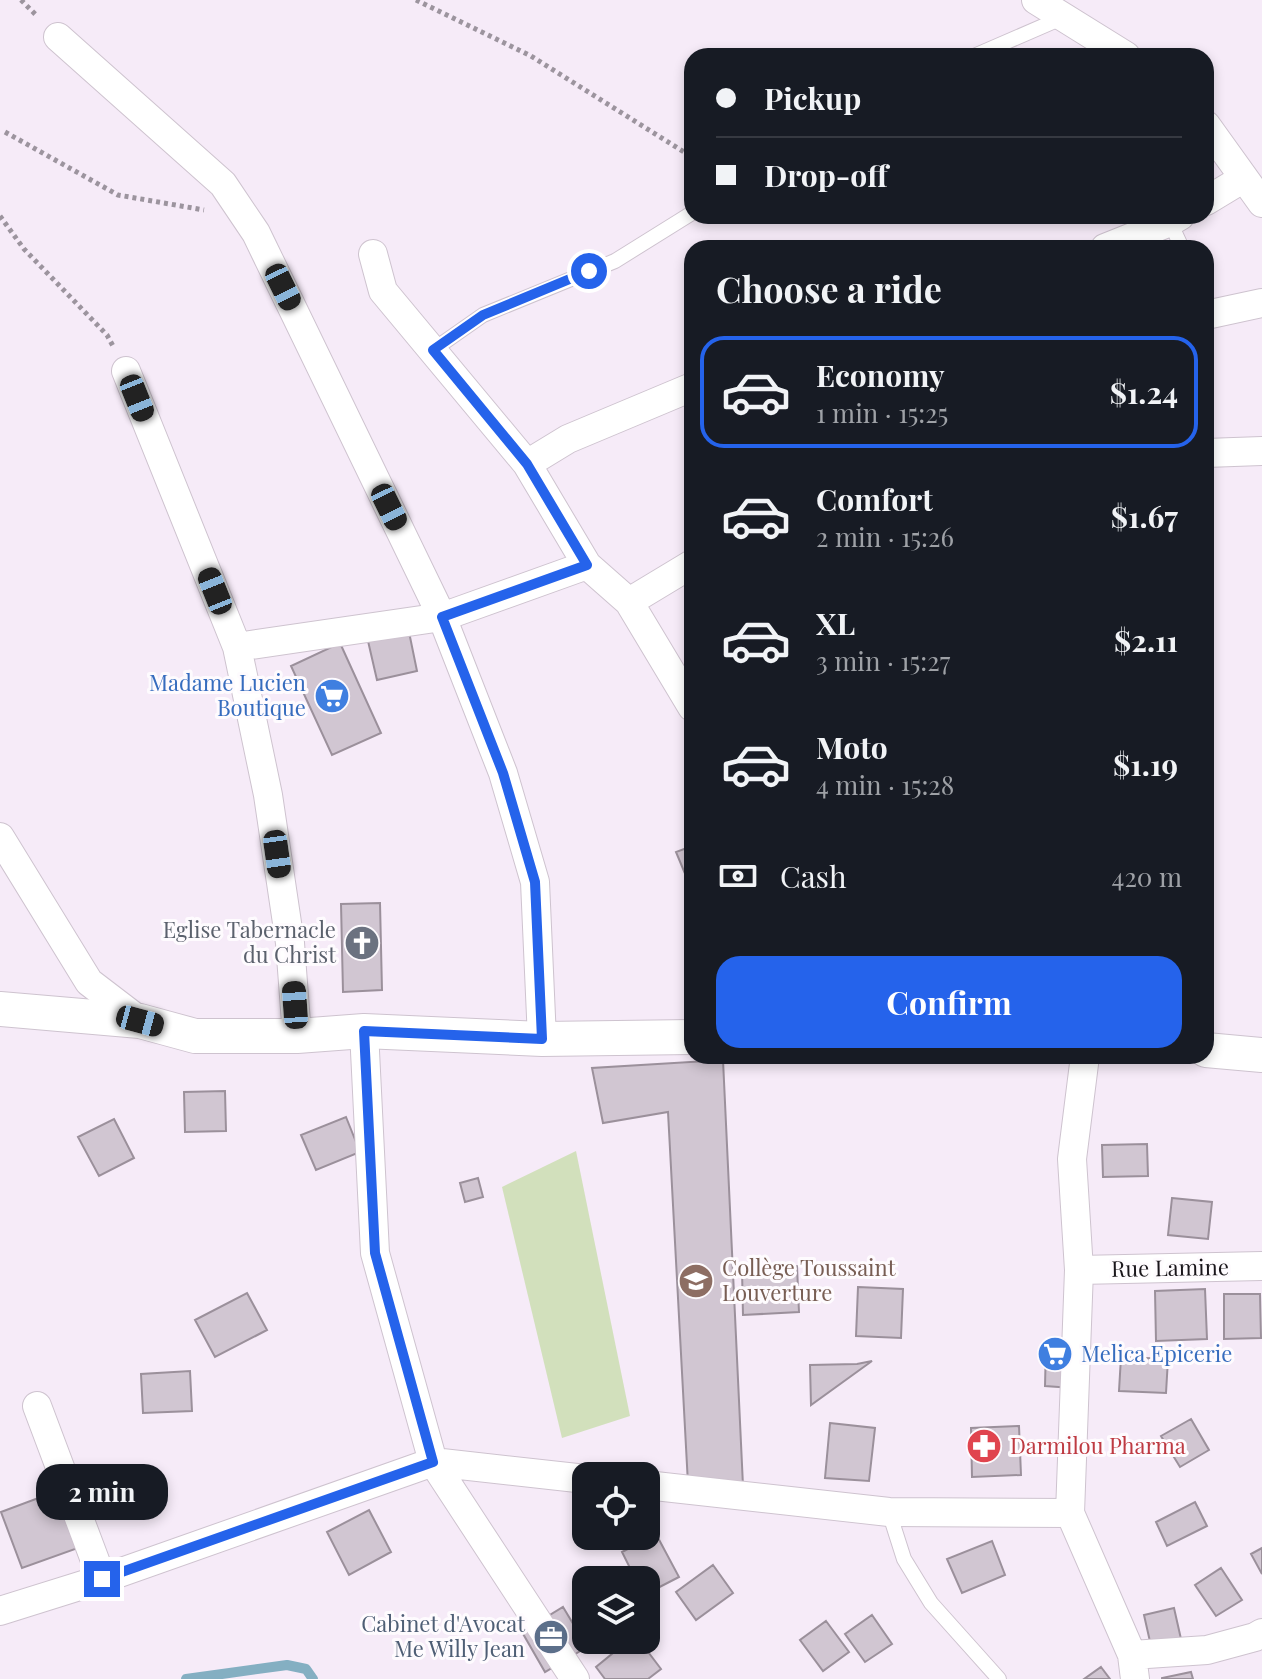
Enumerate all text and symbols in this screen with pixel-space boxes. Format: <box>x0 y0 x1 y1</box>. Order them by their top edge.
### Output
text: Pickup <box>764 78 861 118</box>
text: Drop-off <box>764 155 888 195</box>
route start <box>571 253 607 289</box>
car <box>262 260 304 314</box>
text: Choose a ride <box>716 264 942 312</box>
text: Economy <box>816 355 945 395</box>
icon: car <box>720 356 792 428</box>
car <box>117 371 157 425</box>
text: $1.24 <box>1110 372 1178 412</box>
text: 1 min · 15:25 <box>816 395 948 430</box>
text: Comfort <box>816 479 933 519</box>
car <box>368 480 410 534</box>
icon: car <box>720 480 792 552</box>
text: $1.67 <box>1111 496 1178 536</box>
text: 2 min · 15:26 <box>816 519 954 554</box>
car <box>195 564 235 618</box>
text: XL <box>816 603 855 643</box>
icon: car <box>720 604 792 676</box>
text: $2.11 <box>1114 620 1178 660</box>
text: 3 min · 15:27 <box>816 643 950 678</box>
place label: Madame Lucien Boutique <box>149 667 306 722</box>
supermarket icon: Madame Lucien Boutique <box>313 677 351 715</box>
text: Moto <box>816 727 888 767</box>
icon: car <box>720 728 792 800</box>
text: $1.19 <box>1113 744 1178 784</box>
text: 4 min · 15:28 <box>816 767 954 802</box>
car <box>262 829 292 879</box>
icon: cash <box>716 854 760 898</box>
text: Cash <box>780 856 847 896</box>
text: 420 m <box>1112 859 1182 894</box>
place label: Eglise Tabernacle du Christ <box>163 914 337 969</box>
church icon: Eglise Tabernacle du Christ <box>343 924 381 962</box>
button: Confirm <box>716 956 1182 1048</box>
car <box>281 980 309 1030</box>
car <box>114 1003 166 1039</box>
street label: Rue Lamine <box>1111 1251 1229 1283</box>
place label: Collège Toussaint Louverture <box>722 1252 897 1307</box>
school or university icon: Collège Toussaint Louverture <box>677 1262 715 1300</box>
supermarket icon: Melica Epicerie <box>1036 1335 1074 1373</box>
place label: Melica Epicerie <box>1081 1338 1232 1368</box>
pharmacy icon: Darmilou Pharma <box>965 1427 1003 1465</box>
place label: Darmilou Pharma <box>1010 1430 1186 1460</box>
map controls <box>572 1462 660 1654</box>
button: locate <box>572 1462 660 1550</box>
callout: 2 min <box>36 1463 168 1519</box>
text: 2 min <box>68 1474 136 1509</box>
route end <box>84 1561 120 1597</box>
button: layers <box>572 1566 660 1654</box>
place label: Cabinet d'Avocat Me Willy Jean <box>361 1608 526 1663</box>
office icon: Cabinet d'Avocat Me Willy Jean <box>532 1618 570 1656</box>

